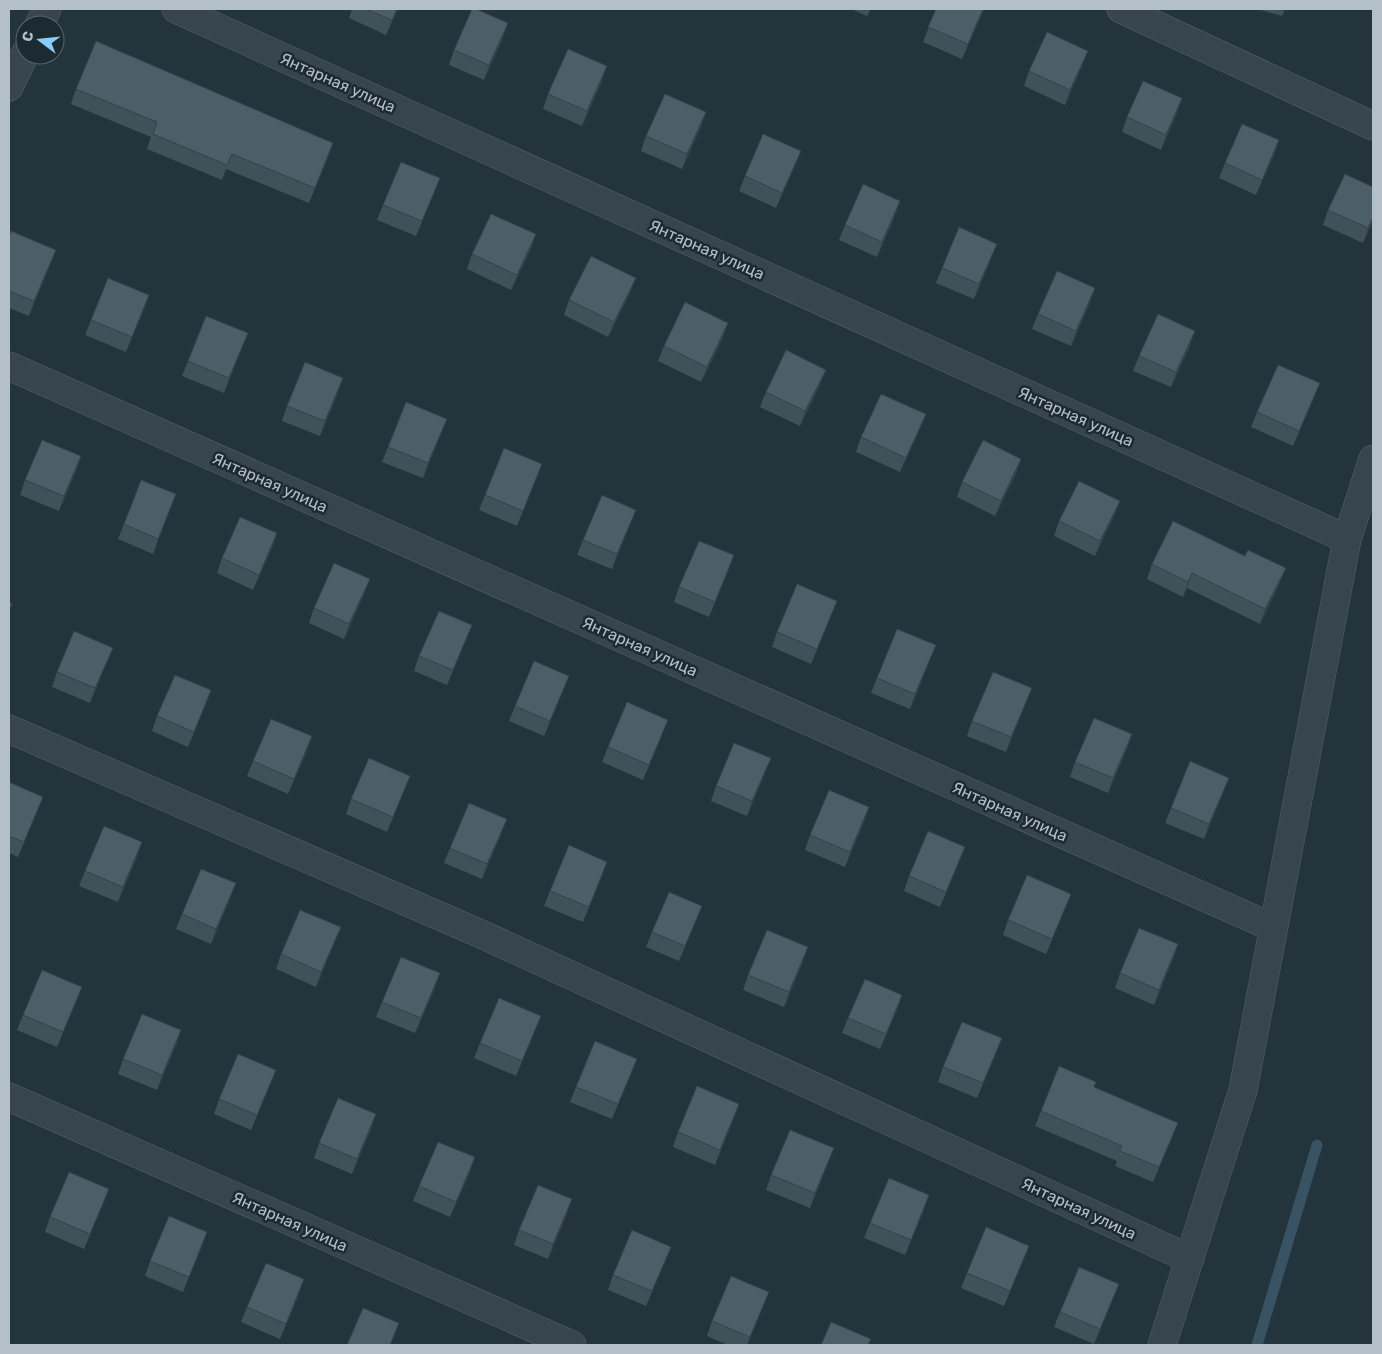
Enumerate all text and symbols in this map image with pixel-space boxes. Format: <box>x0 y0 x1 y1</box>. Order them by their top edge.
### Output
north arrow <box>15 15 65 65</box>
text: С <box>18 29 38 44</box>
street label: Янтарная улица <box>277 49 398 116</box>
street label: Янтарная улица <box>646 216 767 283</box>
street label: Янтарная улица <box>1015 383 1136 450</box>
street label: Янтарная улица <box>209 449 330 516</box>
street label: Янтарная улица <box>579 613 700 680</box>
street label: Янтарная улица <box>949 778 1070 845</box>
street label: Янтарная улица <box>1019 1174 1139 1243</box>
street label: Янтарная улица <box>229 1188 350 1255</box>

